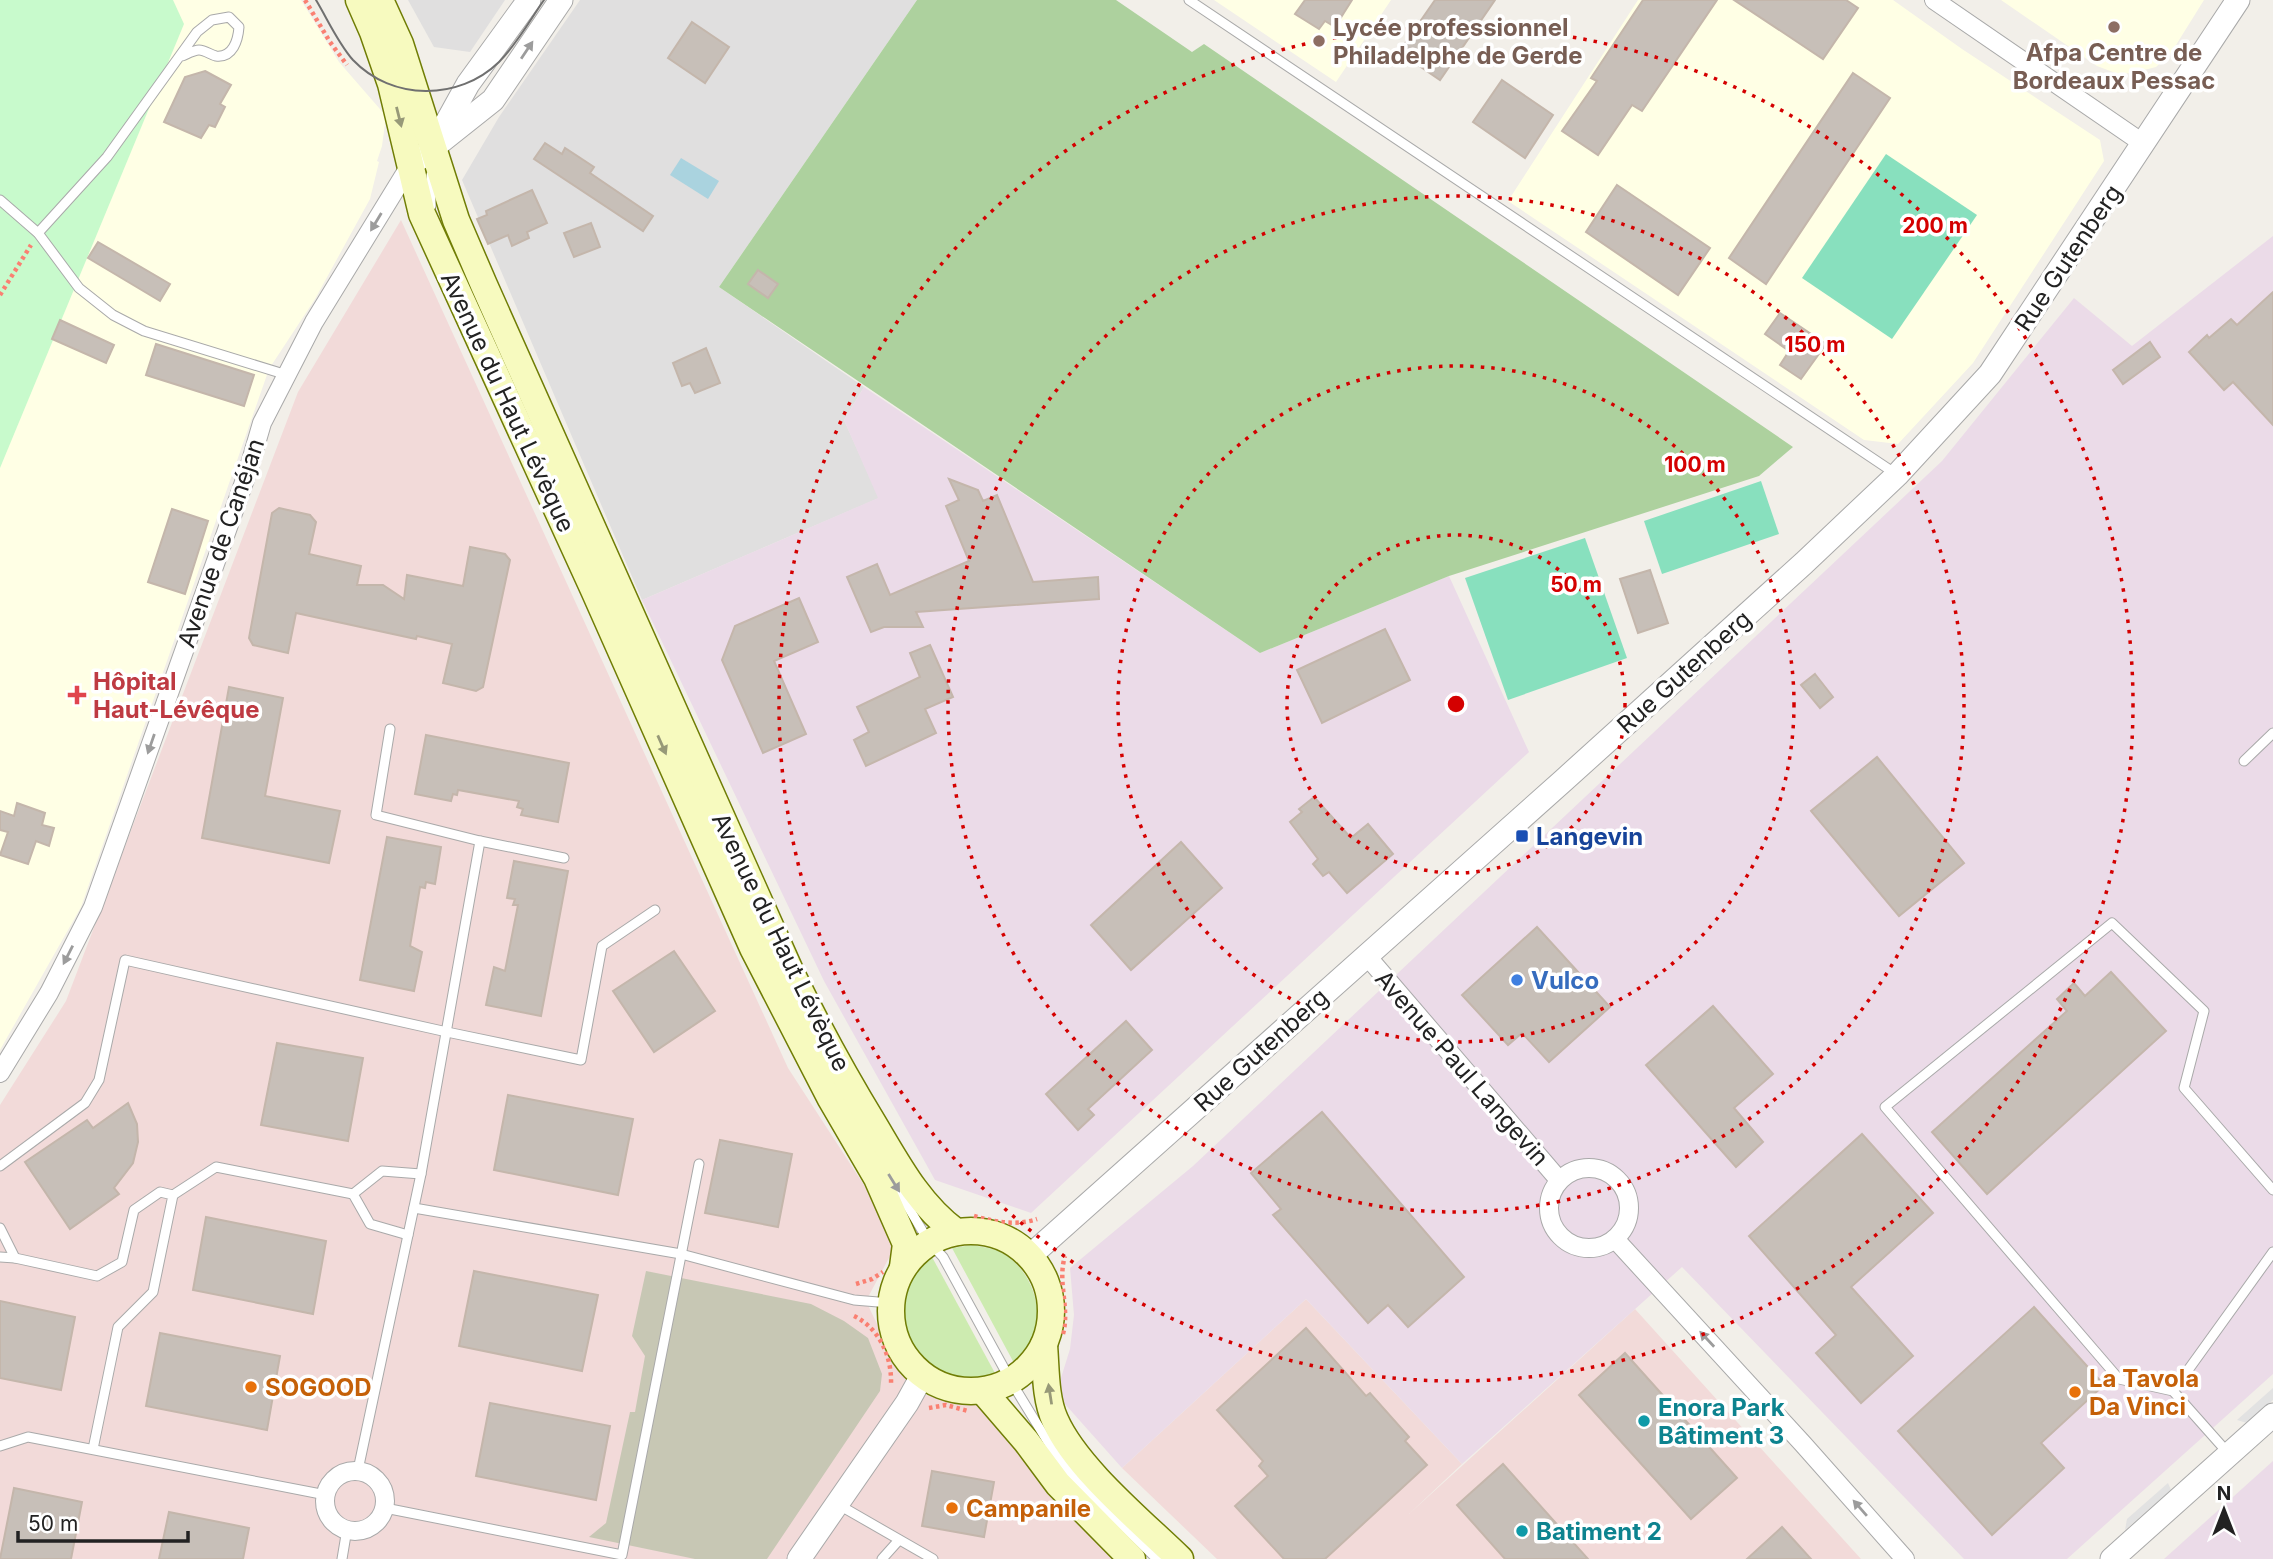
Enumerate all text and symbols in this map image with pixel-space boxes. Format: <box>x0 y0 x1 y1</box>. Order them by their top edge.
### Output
place label: Lycée professionnel Philadelphe de Gerde <box>1333 13 1582 70</box>
marker: Afpa Centre de Bordeaux Pessac <box>2106 19 2122 35</box>
marker: Lycée professionnel Philadelphe de Gerde <box>1311 33 1327 49</box>
place label: Afpa Centre de Bordeaux Pessac <box>2013 38 2215 95</box>
one-way arrow <box>520 41 534 59</box>
one-way arrow <box>394 106 405 128</box>
street label: Rue Gutenberg <box>2008 179 2128 337</box>
one-way arrow <box>369 213 382 232</box>
text: 200 m <box>1902 213 1968 238</box>
street label: Avenue du Haut Lévèque <box>435 267 581 537</box>
text: 150 m <box>1785 332 1845 357</box>
street label: Avenue de Canéjan <box>172 435 270 651</box>
text: 100 m <box>1664 452 1726 477</box>
text: 50 m <box>1550 572 1602 597</box>
street label: Rue Gutenberg <box>1611 604 1757 740</box>
place label: Hôpital Haut-Lévêque <box>93 667 259 724</box>
marker: Hôpital Haut-Lévêque <box>67 685 87 705</box>
centre of rings <box>1444 692 1468 716</box>
one-way arrow <box>145 734 156 755</box>
one-way arrow <box>657 735 668 756</box>
street label: Avenue du Haut Lévèque <box>706 808 856 1076</box>
place label: Langevin <box>1536 822 1643 851</box>
marker: Langevin <box>1514 828 1530 844</box>
one-way arrow <box>63 946 75 966</box>
street label: Avenue Paul Langevin <box>1369 964 1555 1172</box>
place label: Vulco <box>1531 966 1599 995</box>
marker: Vulco <box>1509 972 1525 988</box>
street label: Rue Gutenberg <box>1188 982 1334 1118</box>
one-way arrow <box>888 1174 900 1193</box>
one-way arrow <box>1699 1331 1715 1348</box>
place label: La Tavola Da Vinci <box>2089 1364 2199 1421</box>
place label: SOGOOD <box>265 1373 372 1402</box>
marker: SOGOOD <box>243 1379 259 1395</box>
one-way arrow <box>1044 1383 1055 1405</box>
marker: La Tavola Da Vinci <box>2067 1384 2083 1400</box>
place label: Enora Park Bâtiment 3 <box>1658 1393 1785 1450</box>
marker: Enora Park Bâtiment 3 <box>1636 1413 1652 1429</box>
north arrow <box>2189 1475 2259 1545</box>
text: N <box>2217 1482 2231 1505</box>
place label: Campanile <box>966 1494 1091 1523</box>
scale bar <box>18 1500 187 1544</box>
marker: Campanile <box>944 1500 960 1516</box>
one-way arrow <box>1852 1500 1868 1517</box>
text: 50 m <box>28 1511 78 1536</box>
place label: Batiment 2 <box>1536 1517 1662 1546</box>
marker: Batiment 2 <box>1514 1523 1530 1539</box>

